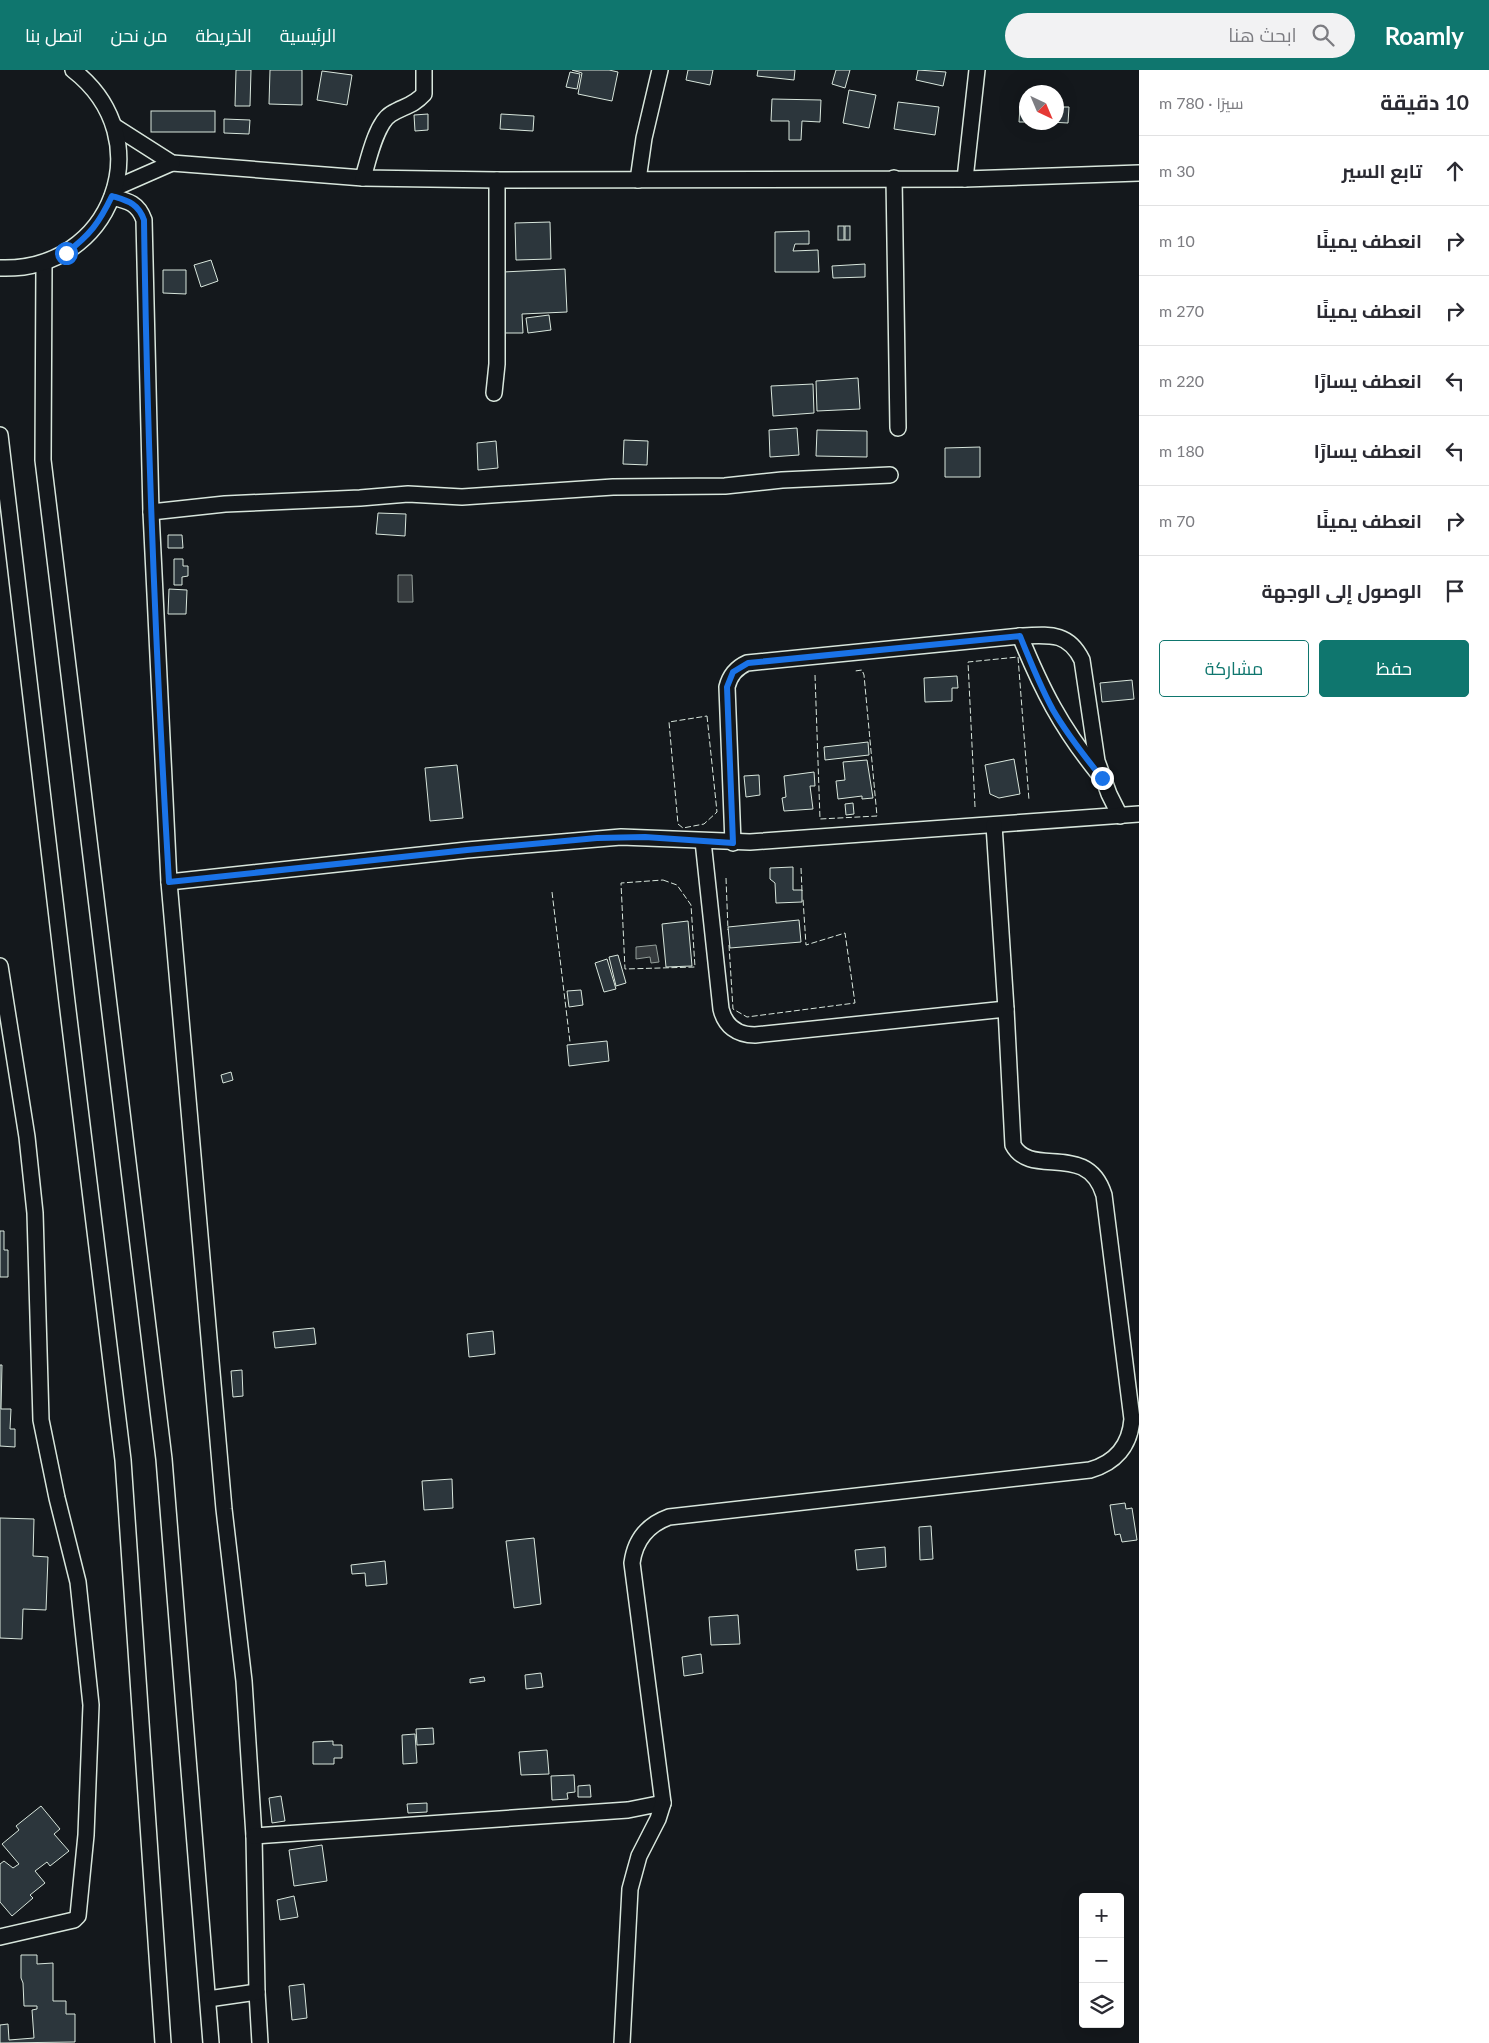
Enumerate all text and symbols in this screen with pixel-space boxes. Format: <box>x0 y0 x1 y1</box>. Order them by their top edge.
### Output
search box <box>1005 13 1355 58</box>
icon: search <box>1309 21 1337 49</box>
text: Roamly <box>1385 21 1464 50</box>
text: ابحث هنا <box>1228 23 1297 46</box>
text: اتصل بنا <box>25 24 83 46</box>
text: من نحن <box>111 24 168 46</box>
text: الخريطة <box>196 24 252 46</box>
text: الرئيسية <box>280 24 336 46</box>
north arrow <box>1019 85 1064 130</box>
text: 10 دقيقة <box>1380 89 1469 114</box>
text: سيرًا · 780 m <box>1159 93 1244 112</box>
icon: ahead <box>1441 157 1469 185</box>
text: تابع السير <box>1342 159 1422 182</box>
text: 30 m <box>1159 161 1195 180</box>
icon: right <box>1441 227 1469 255</box>
text: انعطف يمينًا <box>1316 229 1422 252</box>
text: 10 m <box>1159 231 1195 250</box>
route start <box>55 242 78 265</box>
icon: right <box>1441 297 1469 325</box>
text: انعطف يمينًا <box>1316 299 1422 322</box>
text: 270 m <box>1159 301 1204 320</box>
icon: left <box>1441 367 1469 395</box>
text: انعطف يسارًا <box>1314 369 1422 392</box>
text: 220 m <box>1159 371 1204 390</box>
icon: left <box>1441 437 1469 465</box>
text: انعطف يسارًا <box>1314 439 1422 462</box>
text: 180 m <box>1159 441 1204 460</box>
icon: right <box>1441 507 1469 535</box>
text: انعطف يمينًا <box>1316 509 1422 532</box>
text: 70 m <box>1159 511 1195 530</box>
icon: arrive <box>1441 577 1469 605</box>
text: الوصول إلى الوجهة <box>1261 579 1422 602</box>
button: مشاركة <box>1159 640 1309 697</box>
button: حفظ <box>1319 640 1469 697</box>
route end <box>1091 767 1114 790</box>
map controls <box>1079 1893 1124 2028</box>
button: + <box>1079 1893 1124 1938</box>
button: − <box>1079 1938 1124 1983</box>
button: layers <box>1079 1983 1124 2028</box>

